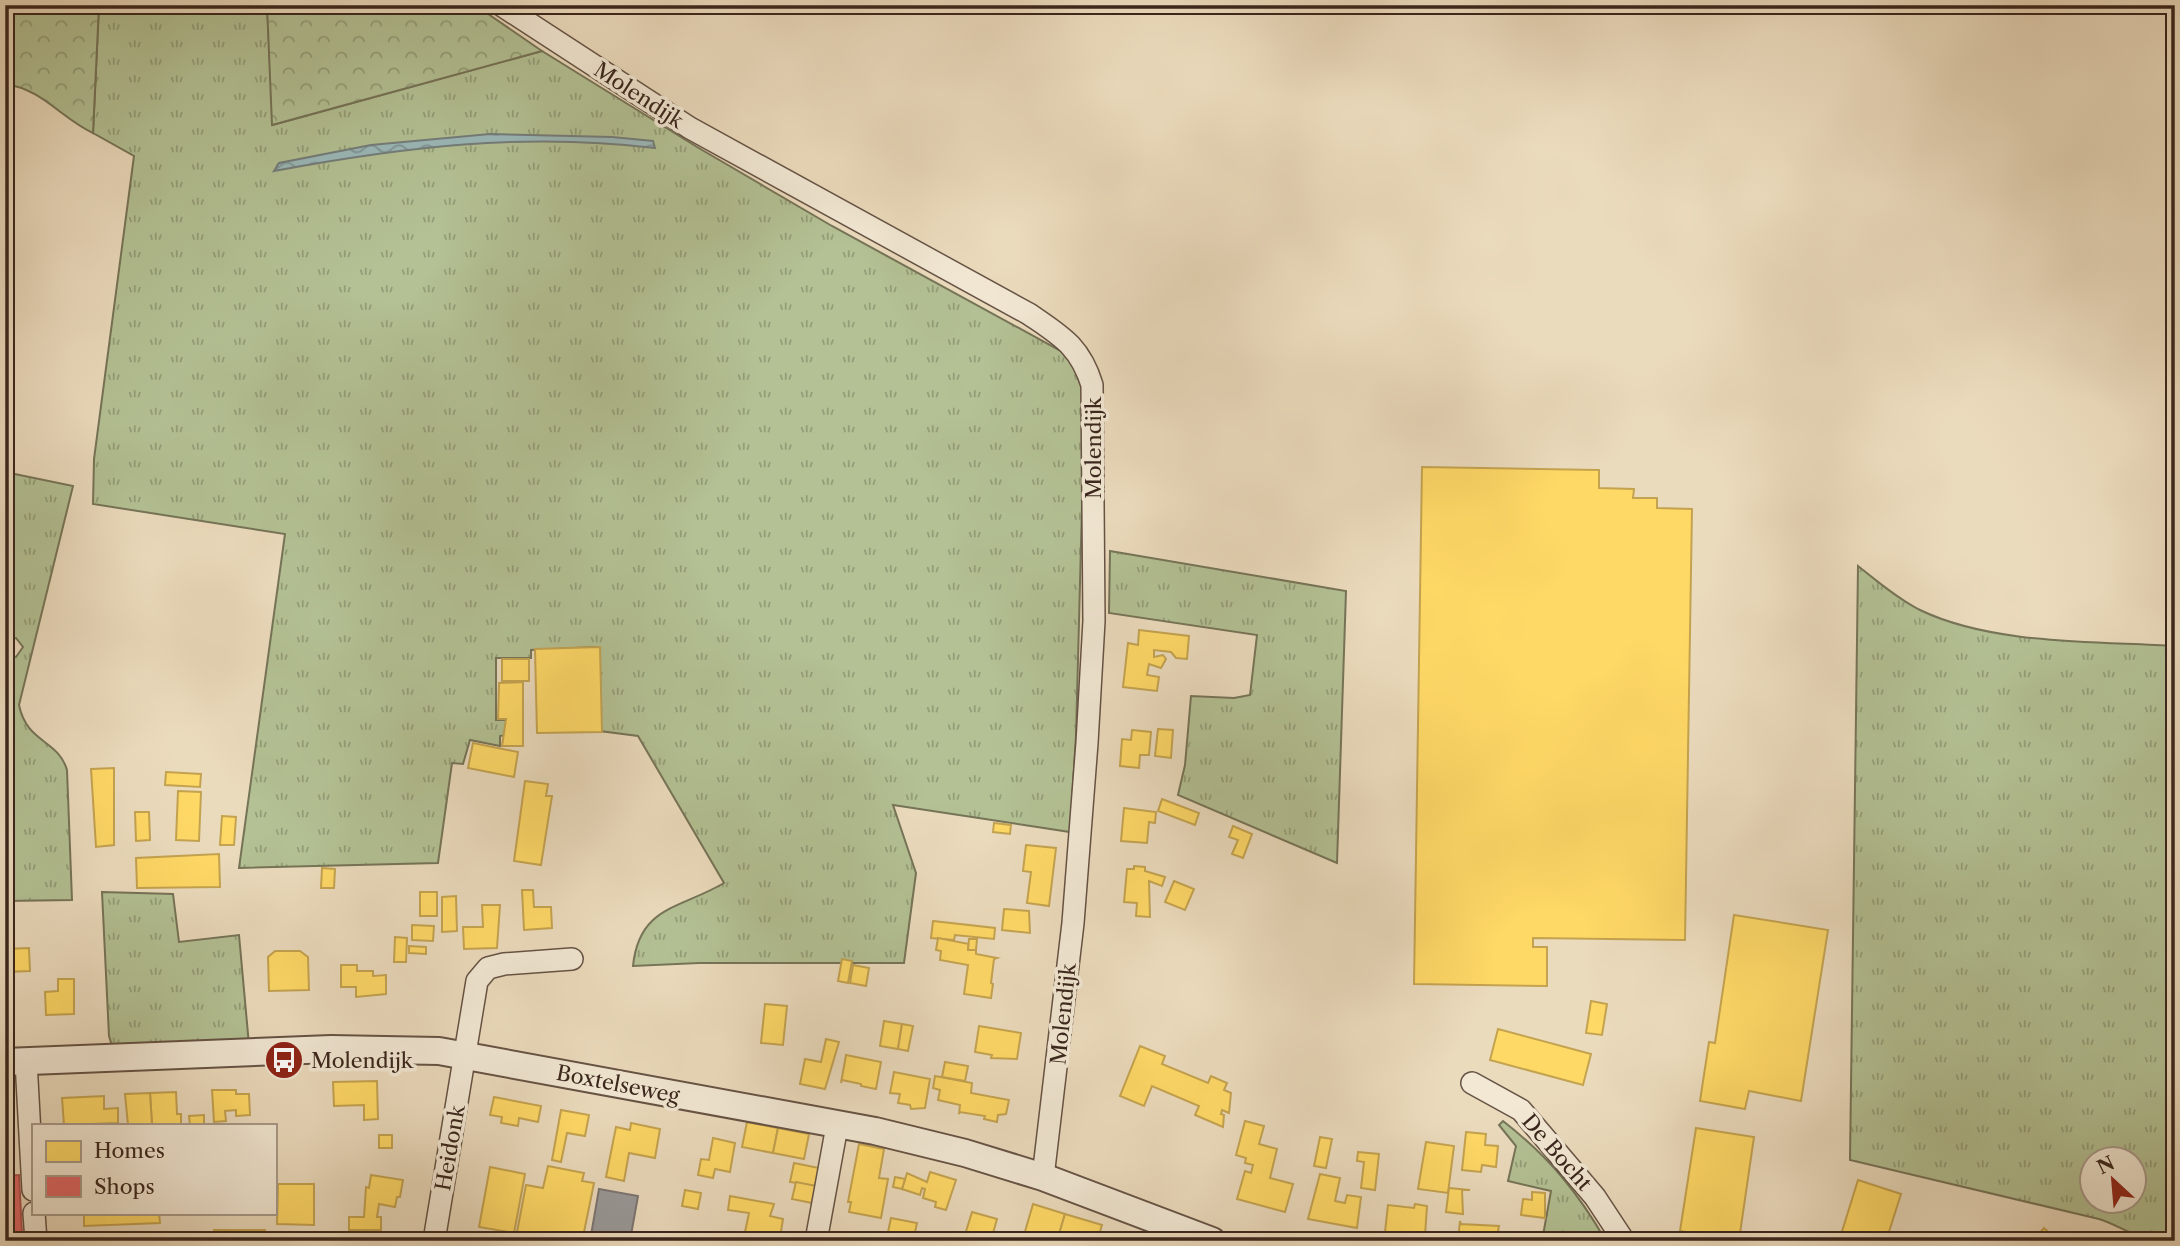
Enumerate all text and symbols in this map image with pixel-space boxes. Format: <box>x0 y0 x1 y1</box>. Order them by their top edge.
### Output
street label: Molendijk <box>589 57 689 134</box>
street label: Molendijk <box>1081 396 1106 499</box>
street label: Molendijk <box>1045 961 1081 1066</box>
bus stop icon: Molendijk <box>263 1039 305 1081</box>
place label: Molendijk <box>311 1048 414 1073</box>
street label: Boxtelseweg <box>554 1060 683 1108</box>
street label: Heidonk <box>430 1102 470 1193</box>
street label: De Bocht <box>1517 1109 1597 1196</box>
legend <box>32 1124 276 1214</box>
text: Homes <box>94 1138 165 1163</box>
north arrow <box>2078 1144 2148 1214</box>
text: N <box>2093 1151 2118 1179</box>
text: Shops <box>94 1174 155 1199</box>

